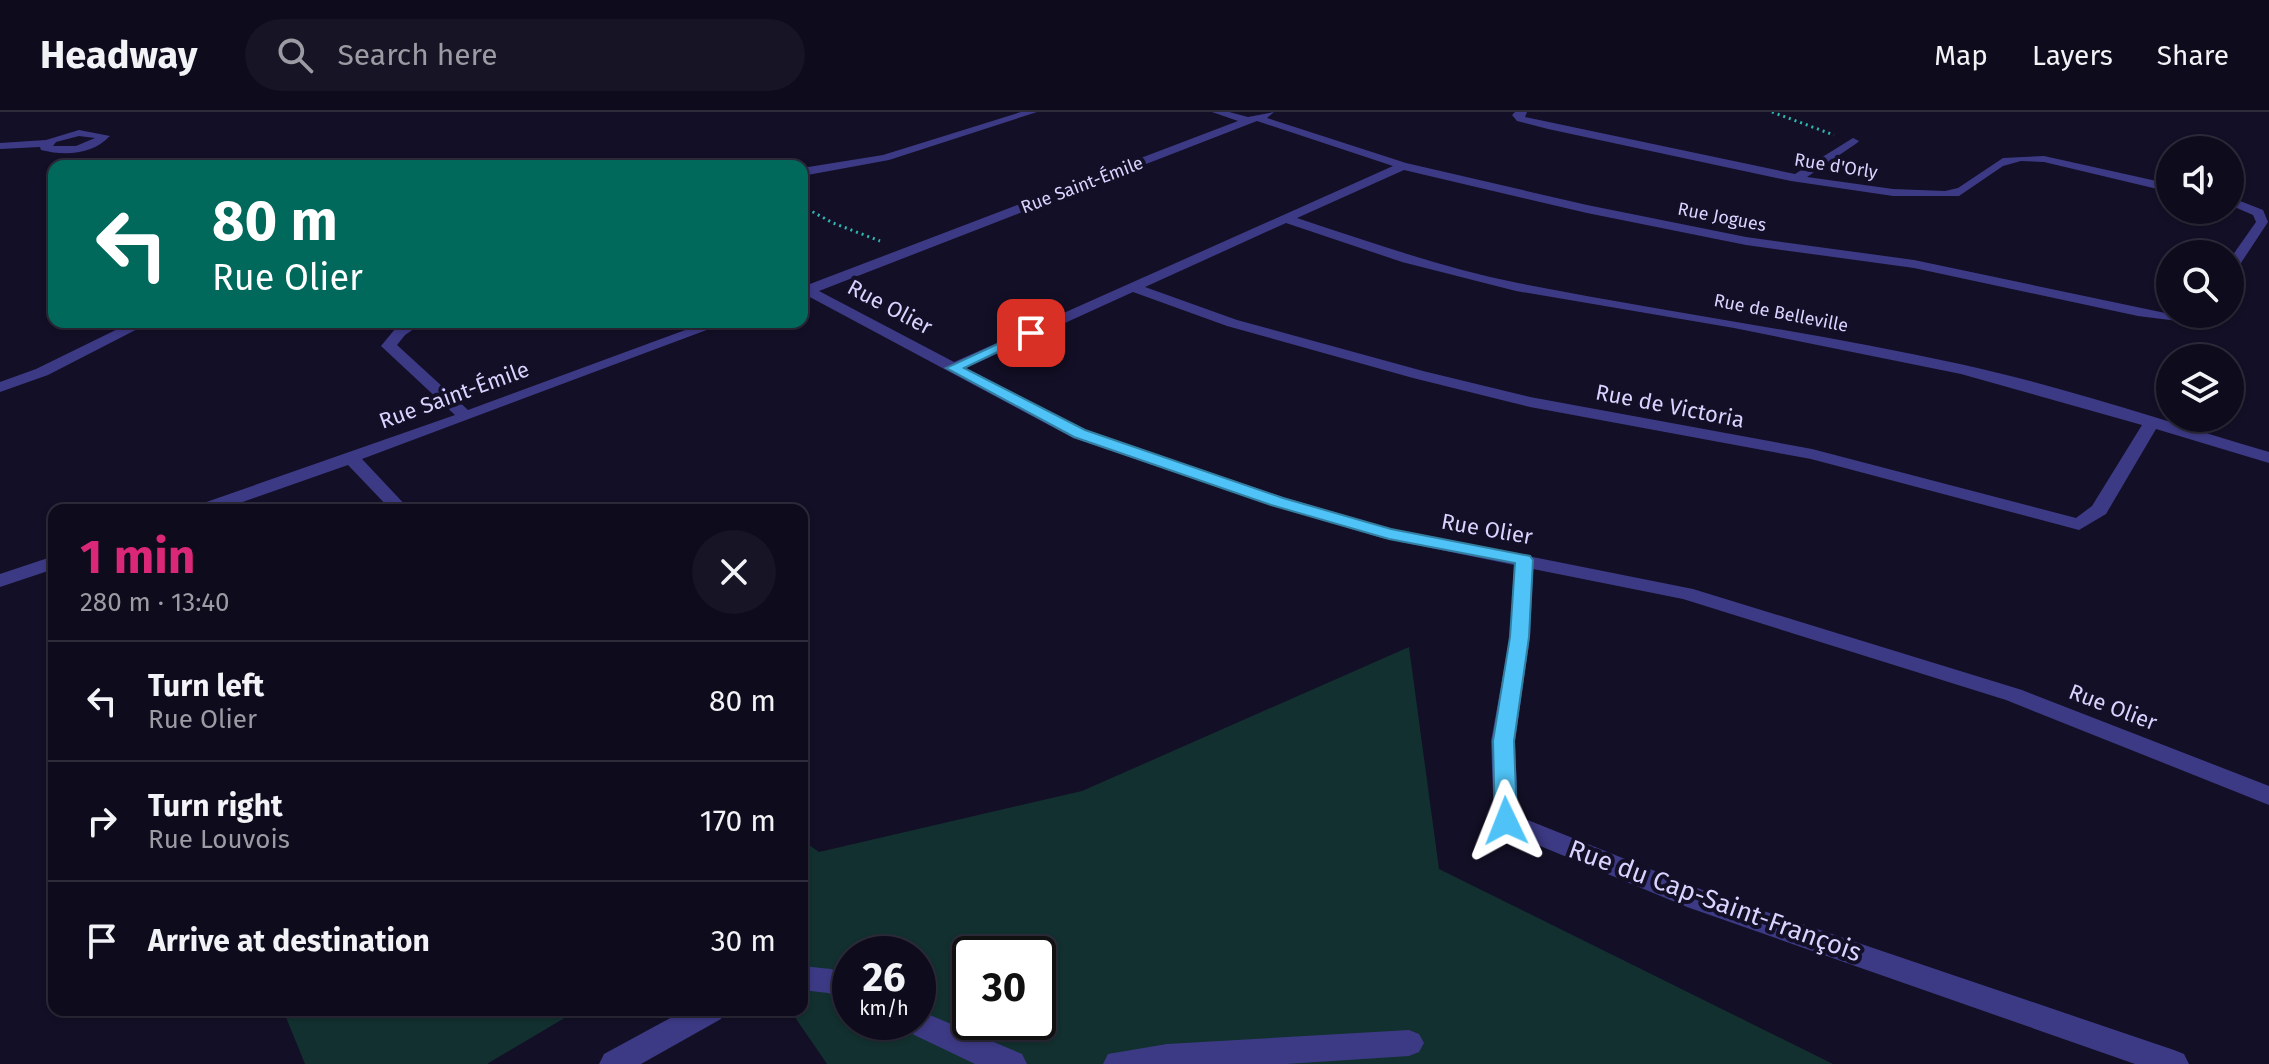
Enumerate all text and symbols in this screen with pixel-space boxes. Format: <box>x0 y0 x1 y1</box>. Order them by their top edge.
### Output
search box <box>245 19 805 91</box>
text: Headway <box>40 32 197 78</box>
icon: search <box>273 33 317 77</box>
text: Search here <box>337 37 498 73</box>
text: Map <box>1934 39 1988 72</box>
text: Layers <box>2032 39 2113 72</box>
text: Share <box>2157 39 2229 72</box>
map controls <box>2156 136 2244 432</box>
button: sound <box>2156 136 2244 224</box>
street label: Rue d'Orly <box>1793 149 1879 183</box>
street label: Rue Saint-Émile <box>1017 151 1146 218</box>
text: 80 m <box>212 188 338 255</box>
icon: left <box>80 192 184 296</box>
street label: Rue Jogues <box>1676 198 1768 236</box>
button: search <box>2156 240 2244 328</box>
text: Rue Olier <box>212 256 363 300</box>
street label: Rue Olier <box>843 273 938 341</box>
street label: Rue de Belleville <box>1712 289 1850 337</box>
pin <box>997 299 1065 367</box>
icon: arrive <box>1009 311 1053 355</box>
button: layers <box>2156 344 2244 432</box>
street label: Rue Saint-Émile <box>375 355 533 435</box>
street label: Rue de Victoria <box>1593 378 1747 434</box>
street label: Rue Olier <box>1439 508 1535 550</box>
text: 1 min <box>80 528 195 586</box>
button: close <box>692 530 776 614</box>
text: 280 m · 13:40 <box>80 587 230 618</box>
text: Turn left <box>148 668 264 704</box>
street label: Rue Olier <box>2065 678 2161 736</box>
icon: left <box>80 679 124 723</box>
text: 80 m <box>709 683 776 719</box>
text: Rue Olier <box>148 704 257 735</box>
position arrow <box>1464 779 1548 863</box>
text: Turn right <box>148 788 283 824</box>
icon: right <box>80 799 124 843</box>
text: 170 m <box>700 803 776 839</box>
text: Rue Louvois <box>148 824 290 855</box>
street label: Rue du Cap-Saint-François <box>1564 834 1866 968</box>
icon: arrive <box>80 919 124 963</box>
text: Arrive at destination <box>148 923 430 959</box>
text: 30 m <box>711 923 776 959</box>
speed limit sign: 30 <box>952 936 1056 1040</box>
text: 26 <box>862 954 906 1002</box>
text: km/h <box>859 996 909 1020</box>

